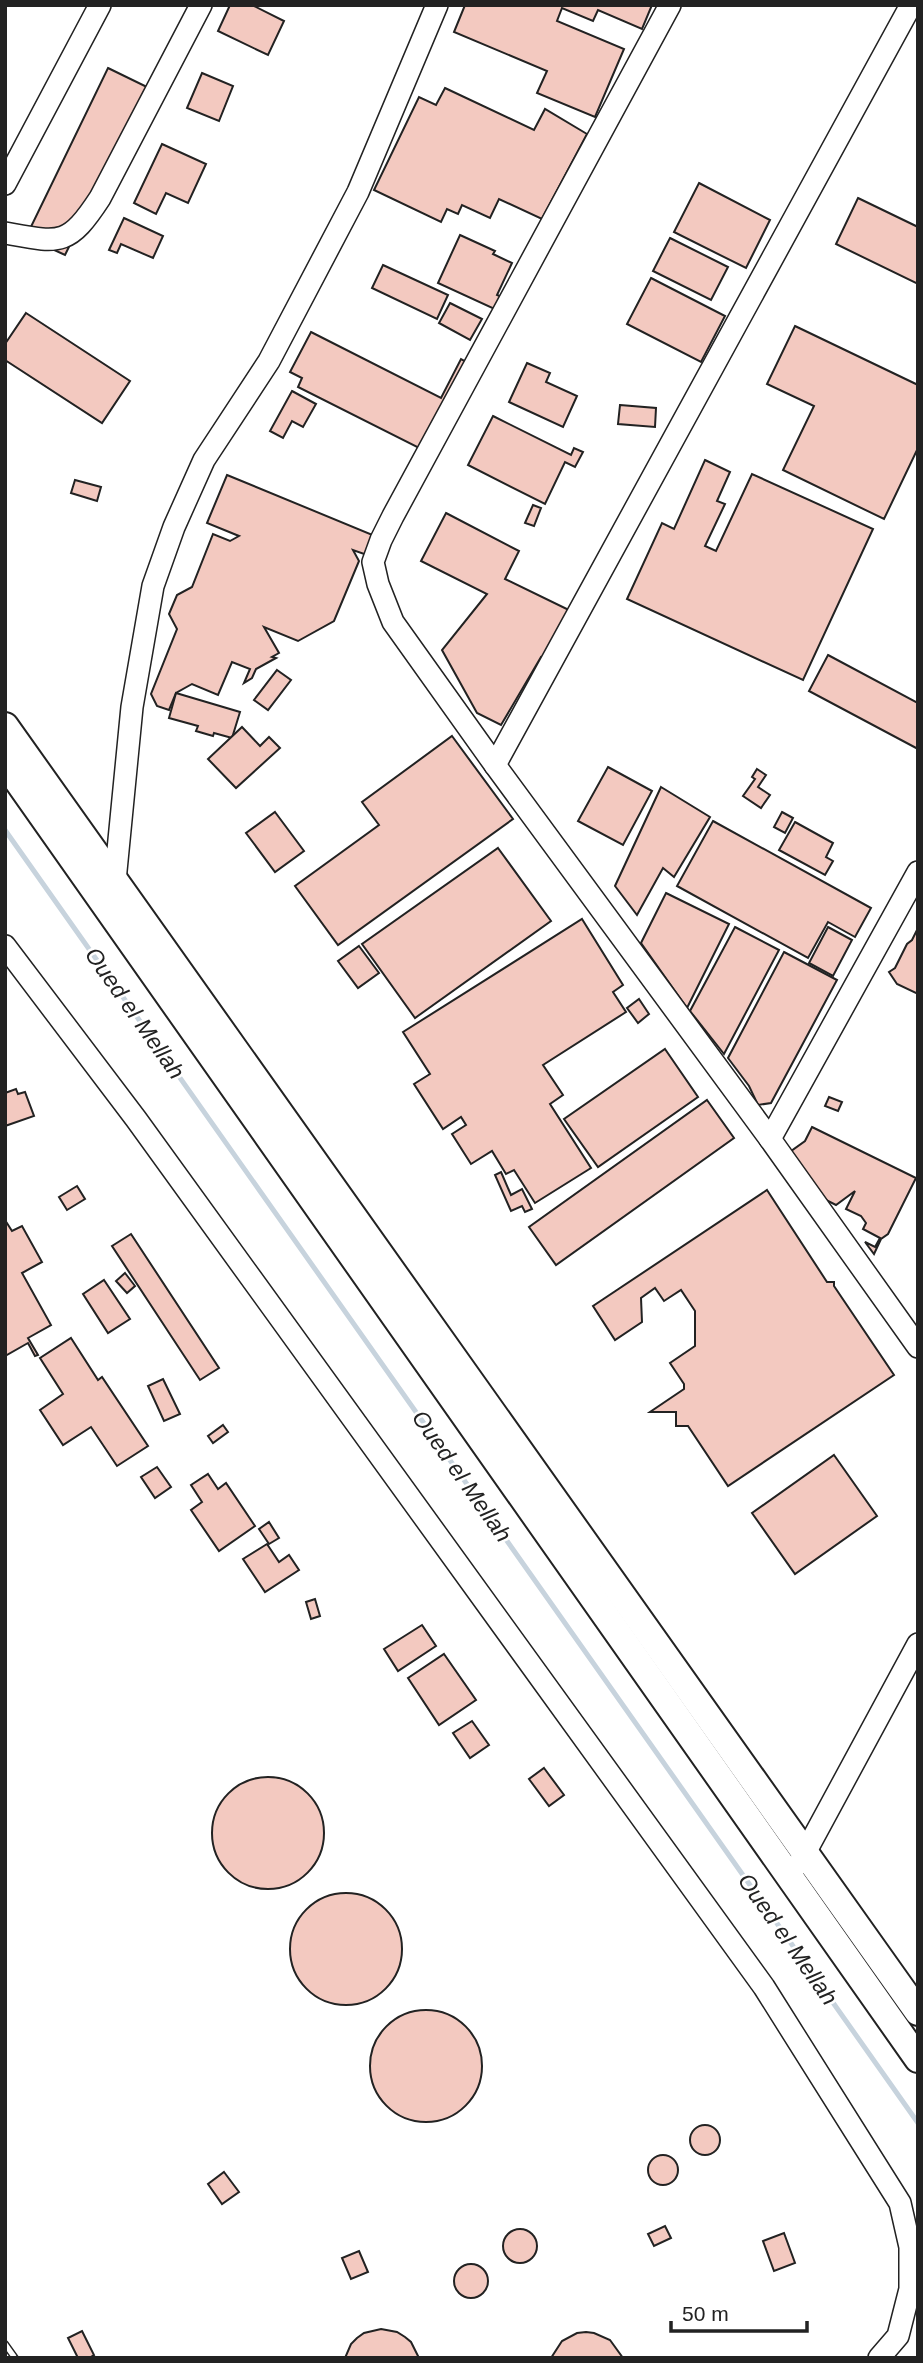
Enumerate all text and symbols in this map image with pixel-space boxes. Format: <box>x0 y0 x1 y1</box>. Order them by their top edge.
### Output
water label: Oued el Mellah <box>80 942 190 1084</box>
water label: Oued el Mellah <box>407 1405 517 1547</box>
water label: Oued el Mellah <box>733 1868 843 2010</box>
scale bar <box>671 2290 808 2334</box>
text: 50 m <box>682 2302 729 2325</box>

